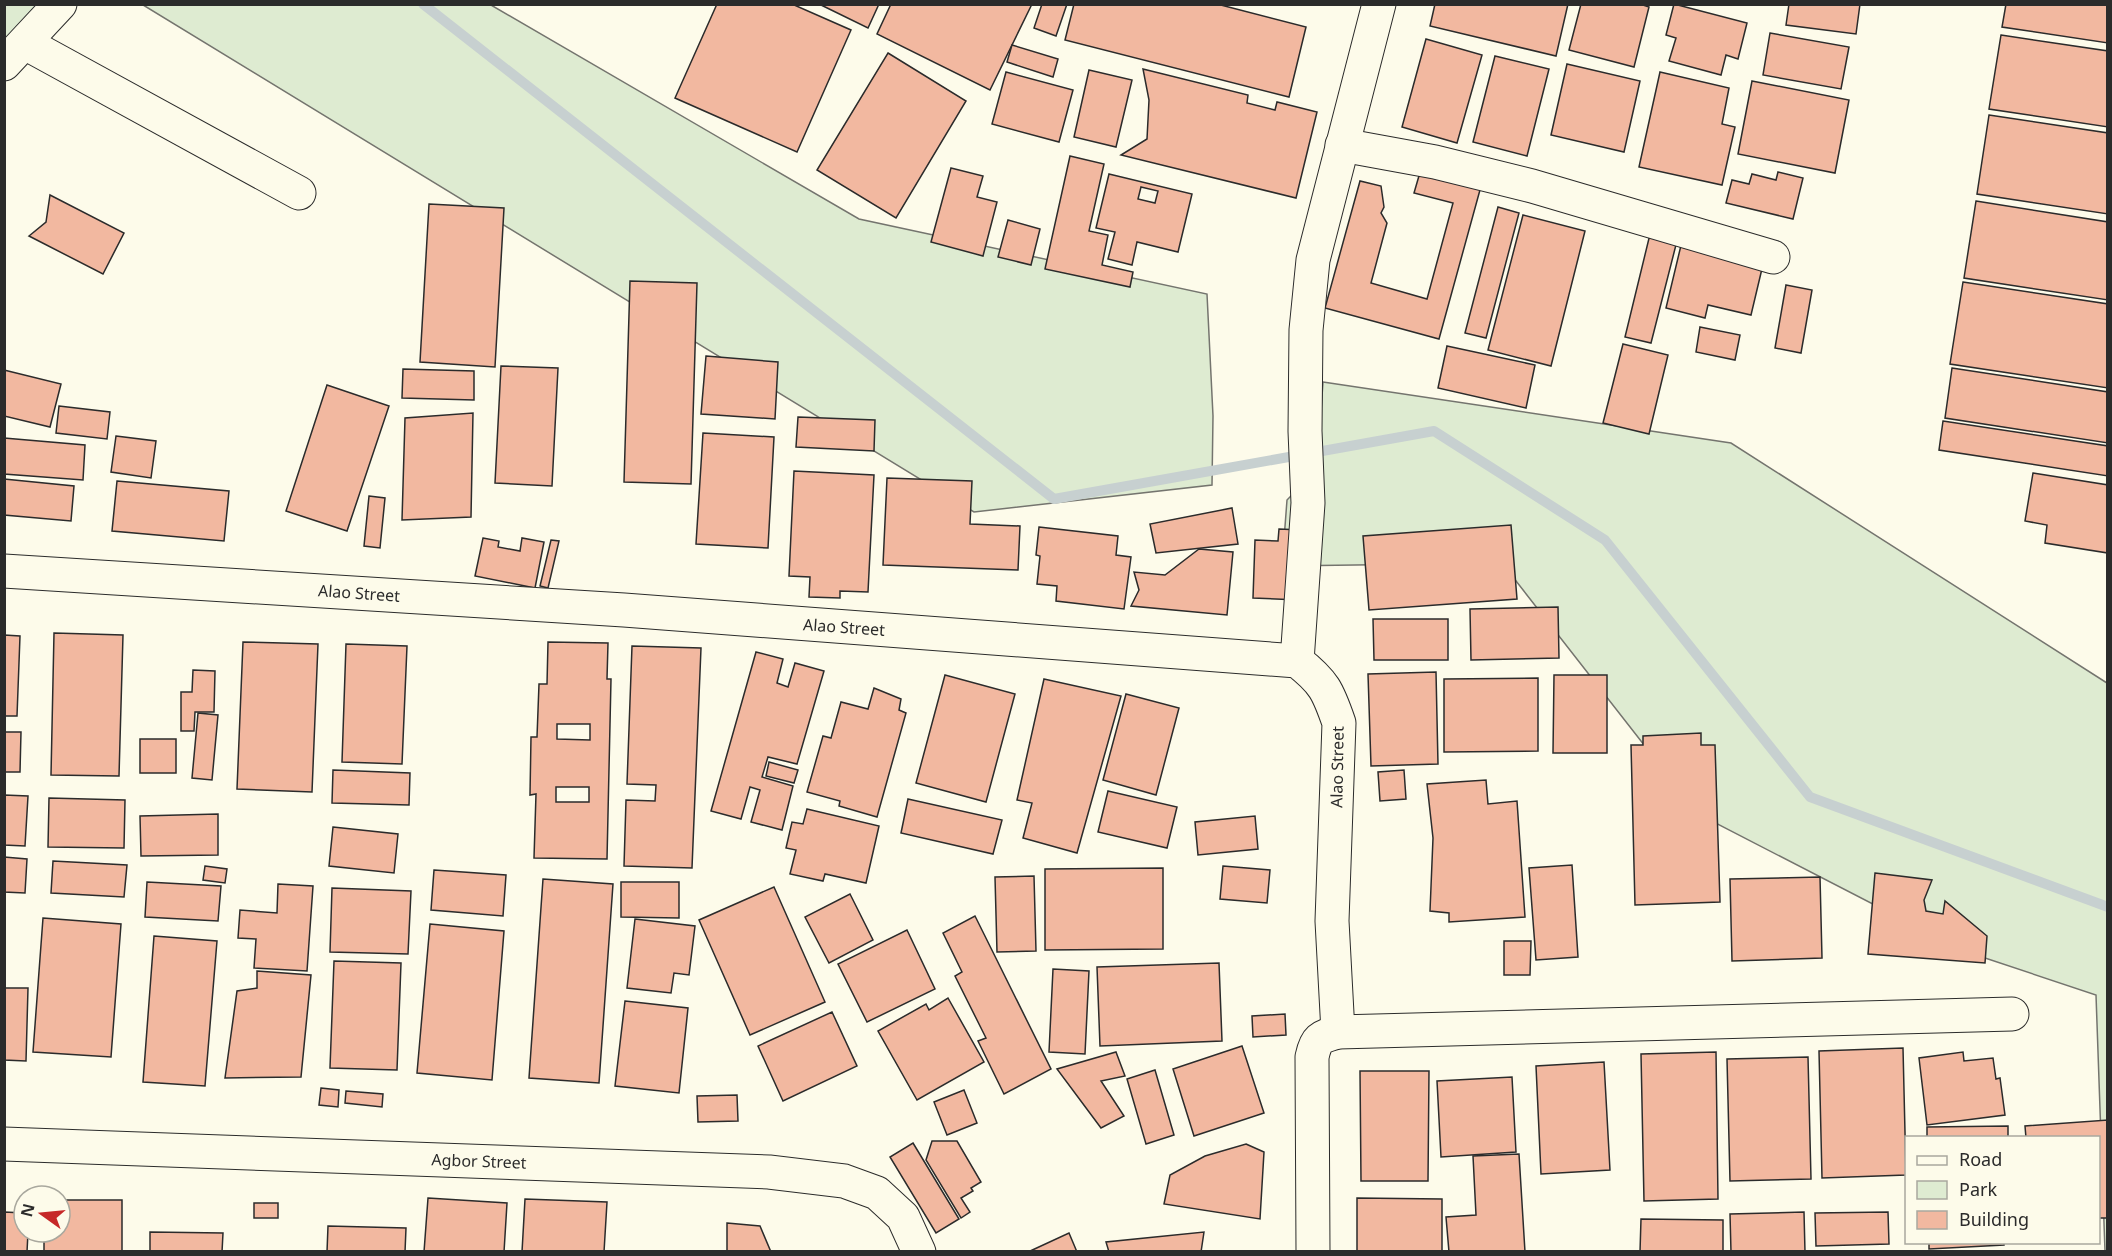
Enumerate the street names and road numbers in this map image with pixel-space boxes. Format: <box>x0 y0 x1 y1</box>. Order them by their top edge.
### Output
street label: Alao Street <box>317 579 401 607</box>
street label: Alao Street <box>802 613 886 641</box>
street label: Alao Street <box>1325 726 1349 808</box>
street label: Agbor Street <box>431 1148 527 1174</box>

